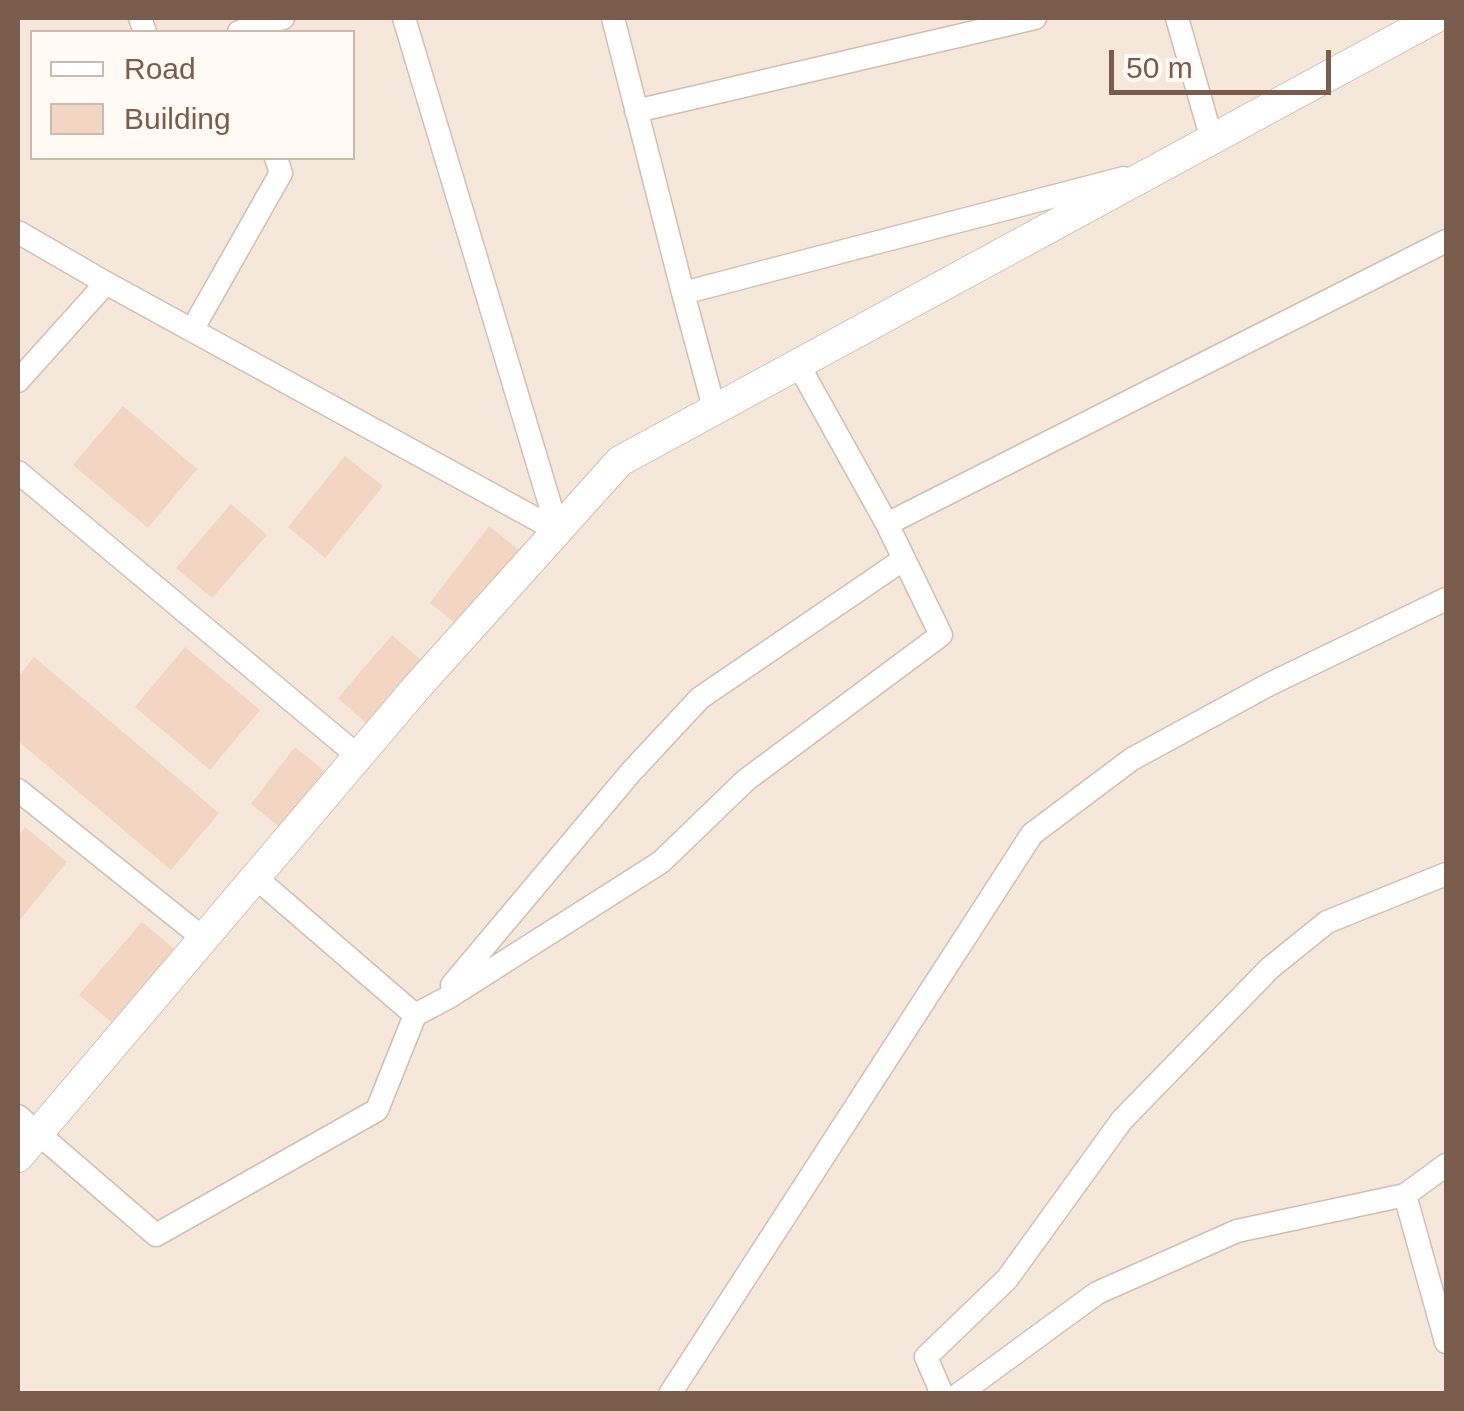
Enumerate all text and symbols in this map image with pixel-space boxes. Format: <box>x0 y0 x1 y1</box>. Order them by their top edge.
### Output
legend <box>30 30 355 160</box>
scale bar <box>1114 30 1336 92</box>
text: 50 m <box>1126 51 1193 84</box>
text: Road <box>124 52 196 85</box>
text: Building <box>124 102 231 135</box>

